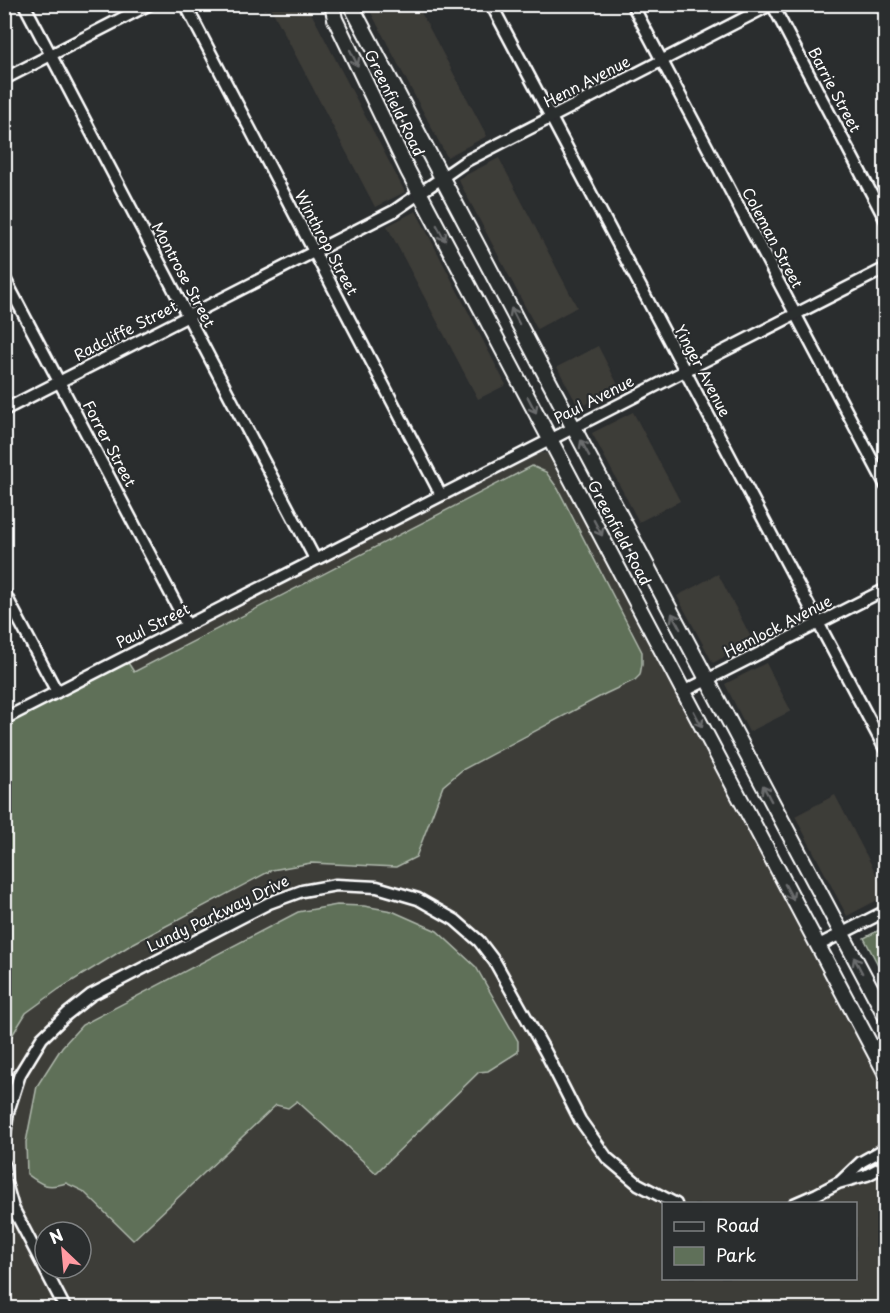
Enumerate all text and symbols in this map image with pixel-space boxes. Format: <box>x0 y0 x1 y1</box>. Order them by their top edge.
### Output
street label: Barrie Street <box>803 43 867 136</box>
street label: Greenfield Road <box>359 45 431 160</box>
one-way arrow <box>348 49 360 67</box>
street label: Henn Avenue <box>539 49 634 112</box>
street label: Coleman Street <box>737 183 810 292</box>
street label: Winthrop Street <box>290 186 365 299</box>
street label: Montrose Street <box>147 217 222 331</box>
one-way arrow <box>436 223 447 241</box>
street label: Radcliffe Street <box>70 294 181 366</box>
one-way arrow <box>508 307 520 325</box>
street label: Yinger Avenue <box>669 320 737 421</box>
street label: Paul Avenue <box>549 369 637 429</box>
street label: Forrer Street <box>78 396 143 491</box>
one-way arrow <box>526 396 538 413</box>
one-way arrow <box>579 440 591 457</box>
street label: Greenfield Road <box>583 476 658 589</box>
one-way arrow <box>592 519 604 537</box>
street label: Hemlock Avenue <box>719 589 835 663</box>
street label: Paul Street <box>111 596 193 653</box>
one-way arrow <box>669 612 681 630</box>
one-way arrow <box>692 710 704 728</box>
one-way arrow <box>760 784 772 802</box>
street label: Lundy Parkway Drive <box>142 868 292 957</box>
one-way arrow <box>784 882 795 900</box>
one-way arrow <box>852 957 863 975</box>
legend <box>662 1202 857 1280</box>
text: Road <box>716 1211 760 1238</box>
north arrow <box>33 1220 93 1280</box>
text: N <box>45 1222 67 1249</box>
text: Park <box>716 1241 756 1268</box>

